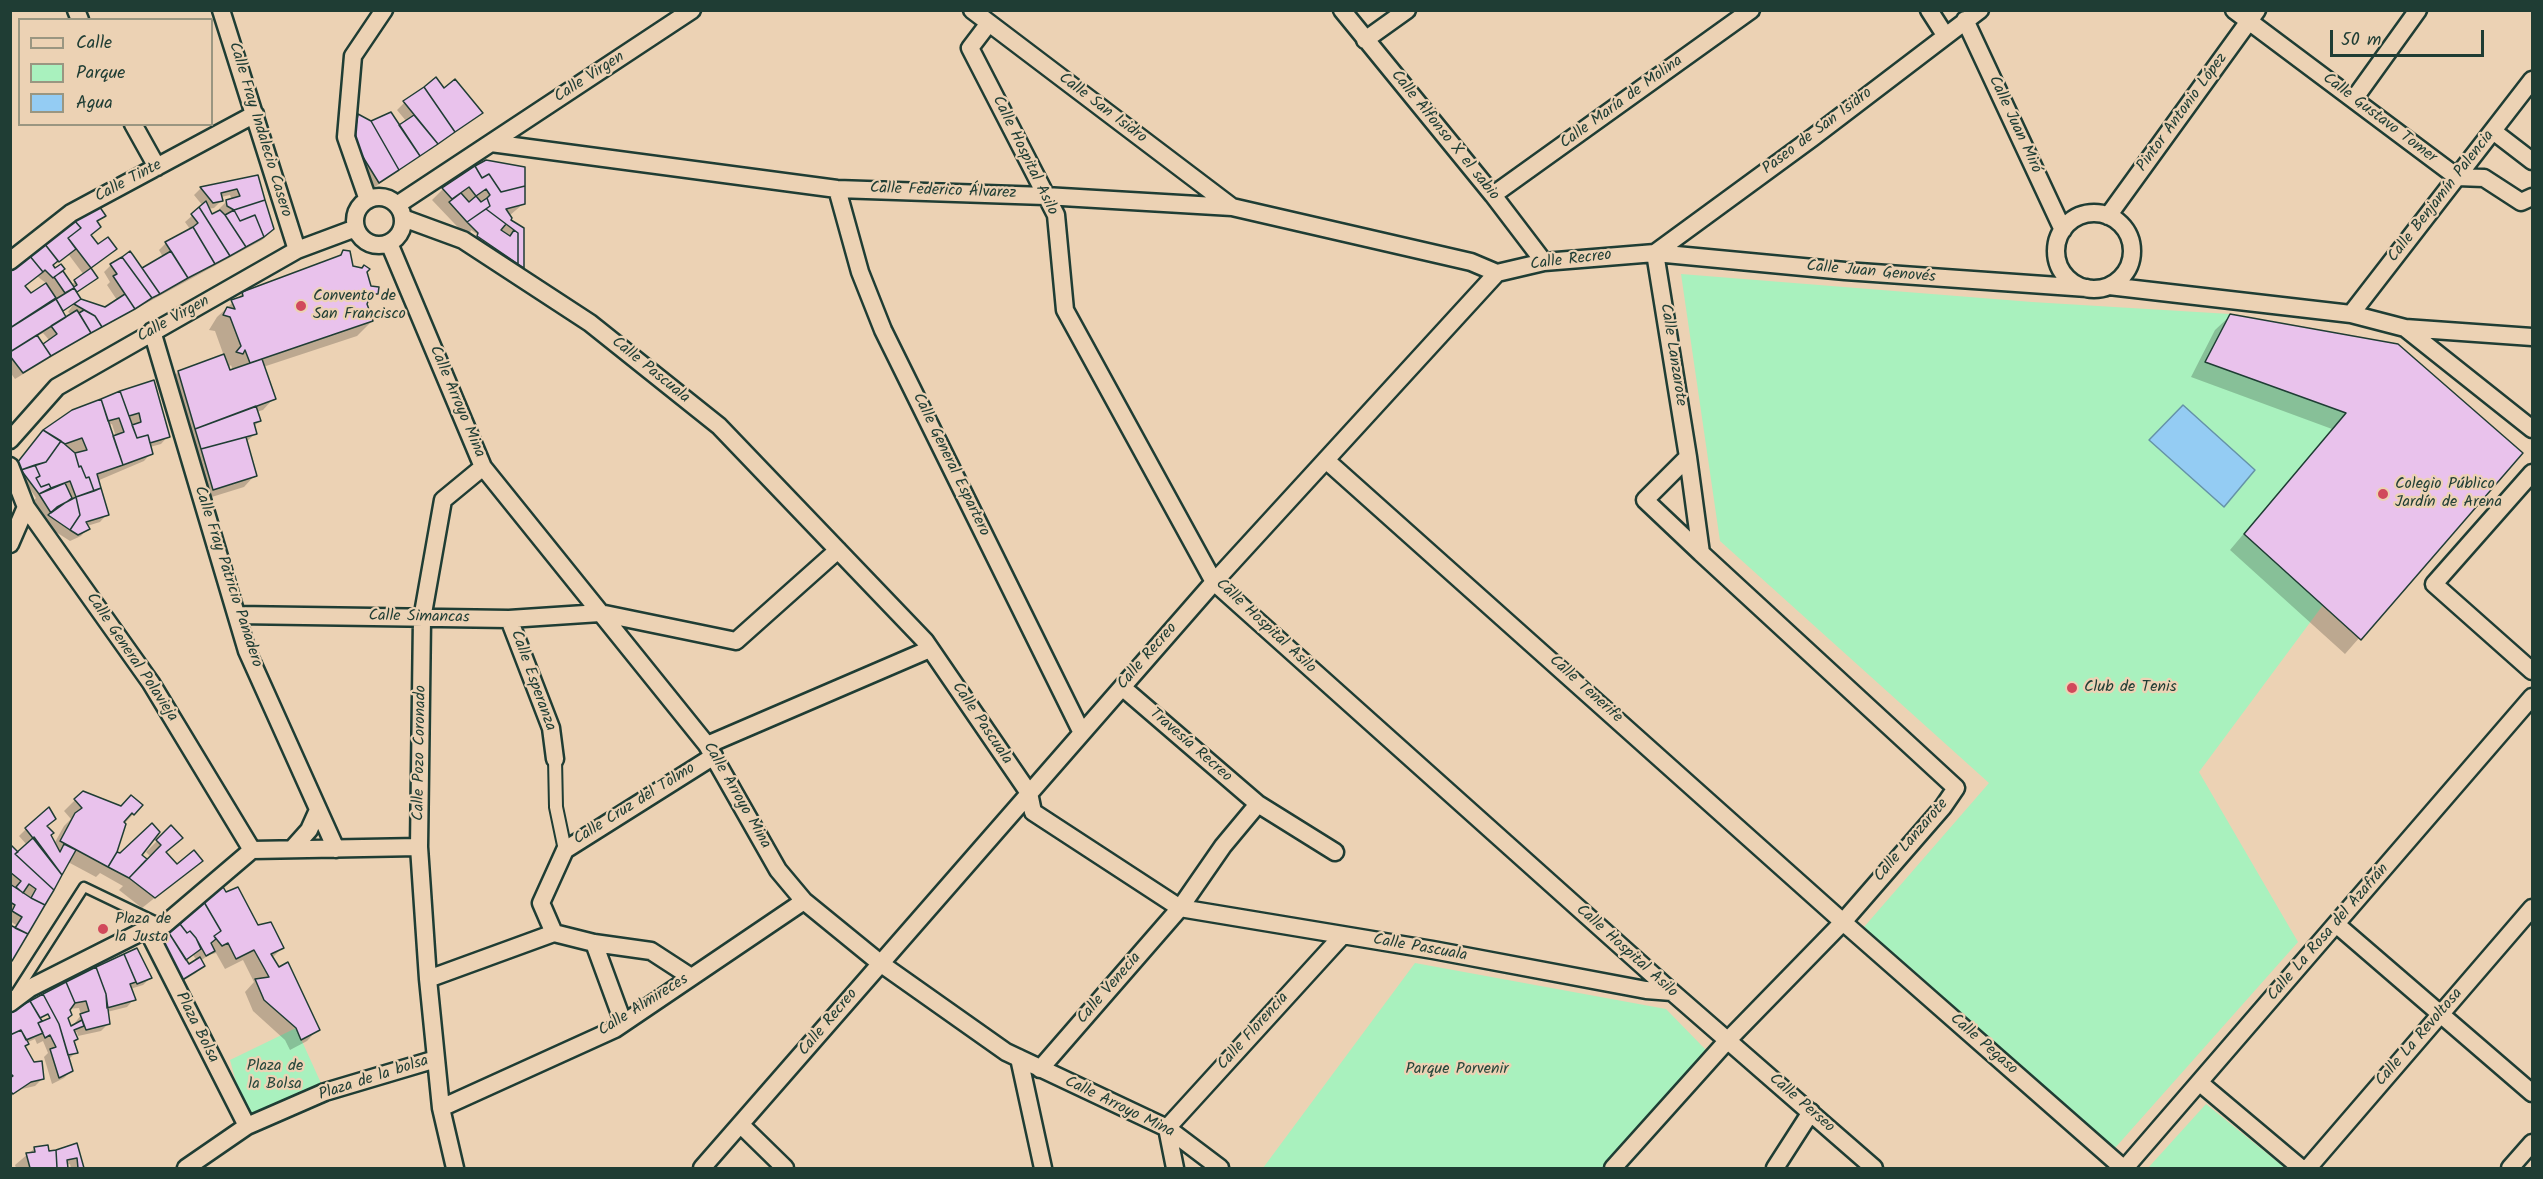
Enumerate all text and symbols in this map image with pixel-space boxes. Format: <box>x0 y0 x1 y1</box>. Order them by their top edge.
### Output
legend <box>18 18 213 126</box>
scale bar <box>2333 18 2488 56</box>
text: 50 m <box>2341 26 2381 55</box>
text: Calle <box>76 29 112 58</box>
street label: Calle Fray Indalecio Casero <box>223 40 295 220</box>
street label: Calle Virgen <box>551 48 629 108</box>
street label: Pintor Antonio López <box>2134 50 2232 176</box>
street label: Calle María de Molina <box>1557 52 1687 154</box>
text: Parque <box>76 59 125 88</box>
street label: Calle Alfonso X el sabio <box>1386 67 1502 205</box>
street label: Calle San Isidro <box>1054 70 1150 148</box>
street label: Calle Gustavo Tomer <box>2318 70 2440 168</box>
street label: Calle Juan Miró <box>1983 73 2045 177</box>
street label: Paseo de San Isidro <box>1759 84 1877 180</box>
text: Agua <box>76 89 113 118</box>
street label: Calle Hospital Asilo <box>987 93 1061 219</box>
street label: Calle Benjamín Palencia <box>2385 127 2499 267</box>
street label: Calle Tinte <box>92 156 166 208</box>
street label: Calle Federico Álvarez <box>869 180 1017 204</box>
street label: Calle Recreo <box>1529 246 1613 276</box>
street label: Calle Juan Genovés <box>1806 258 1936 288</box>
place label: Convento de San Francisco <box>313 287 406 325</box>
street label: Calle Virgen <box>135 292 213 348</box>
marker: Convento de San Francisco <box>294 299 308 313</box>
street label: Calle Lanzarote <box>1654 302 1690 408</box>
street label: Calle Pascuala <box>607 334 693 408</box>
street label: Calle Arroyo Mina <box>424 343 488 461</box>
street label: Calle General Espartero <box>907 390 993 540</box>
place label: Colegio Público Jardín de Arena <box>2395 475 2502 513</box>
street label: Calle Fray Patricio Panadero <box>189 484 265 670</box>
marker: Colegio Público Jardín de Arena <box>2376 487 2390 501</box>
street label: Calle Hospital Asilo <box>1211 576 1319 678</box>
street label: Calle General Polavieja <box>81 590 181 726</box>
street label: Calle Simancas <box>368 608 470 628</box>
street label: Calle Recreo <box>1114 620 1182 694</box>
street label: Calle Esperanza <box>505 628 559 734</box>
street label: Calle Tenerife <box>1544 652 1626 728</box>
place label: Club de Tenis <box>2084 678 2177 698</box>
street label: Calle Pascuala <box>946 679 1016 769</box>
marker: Club de Tenis <box>2065 681 2079 695</box>
street label: Calle Pozo Coronado <box>410 685 432 821</box>
street label: Travesía Recreo <box>1145 705 1235 787</box>
street label: Calle Arroyo Mina <box>698 739 774 853</box>
street label: Calle Cruz del Tolmo <box>571 760 699 850</box>
street label: Calle Lanzarote <box>1871 796 1953 886</box>
street label: Calle La Rosa del Azafrán <box>2264 860 2394 1006</box>
street label: Calle Hospital Asilo <box>1571 901 1681 1003</box>
place label: Plaza de la Justa <box>115 910 171 948</box>
marker: Plaza de la Justa <box>96 922 110 936</box>
street label: Calle Pascuala <box>1371 931 1469 967</box>
street label: Calle Venecia <box>1074 949 1146 1029</box>
street label: Calle Almireces <box>596 971 692 1041</box>
street label: Calle Recreo <box>795 985 863 1061</box>
street label: Calle La Revoltosa <box>2372 985 2468 1091</box>
street label: Plaza Bolsa <box>170 989 222 1067</box>
street label: Calle Florencia <box>1214 989 1294 1075</box>
street label: Calle Pegaso <box>1945 1010 2021 1080</box>
street label: Plaza de la bolsa <box>317 1052 431 1106</box>
park label: Plaza de la Bolsa <box>247 1057 303 1095</box>
park label: Parque Porvenir <box>1405 1060 1509 1080</box>
street label: Calle Perseo <box>1764 1070 1838 1138</box>
street label: Calle Arroyo Mina <box>1061 1073 1177 1143</box>

